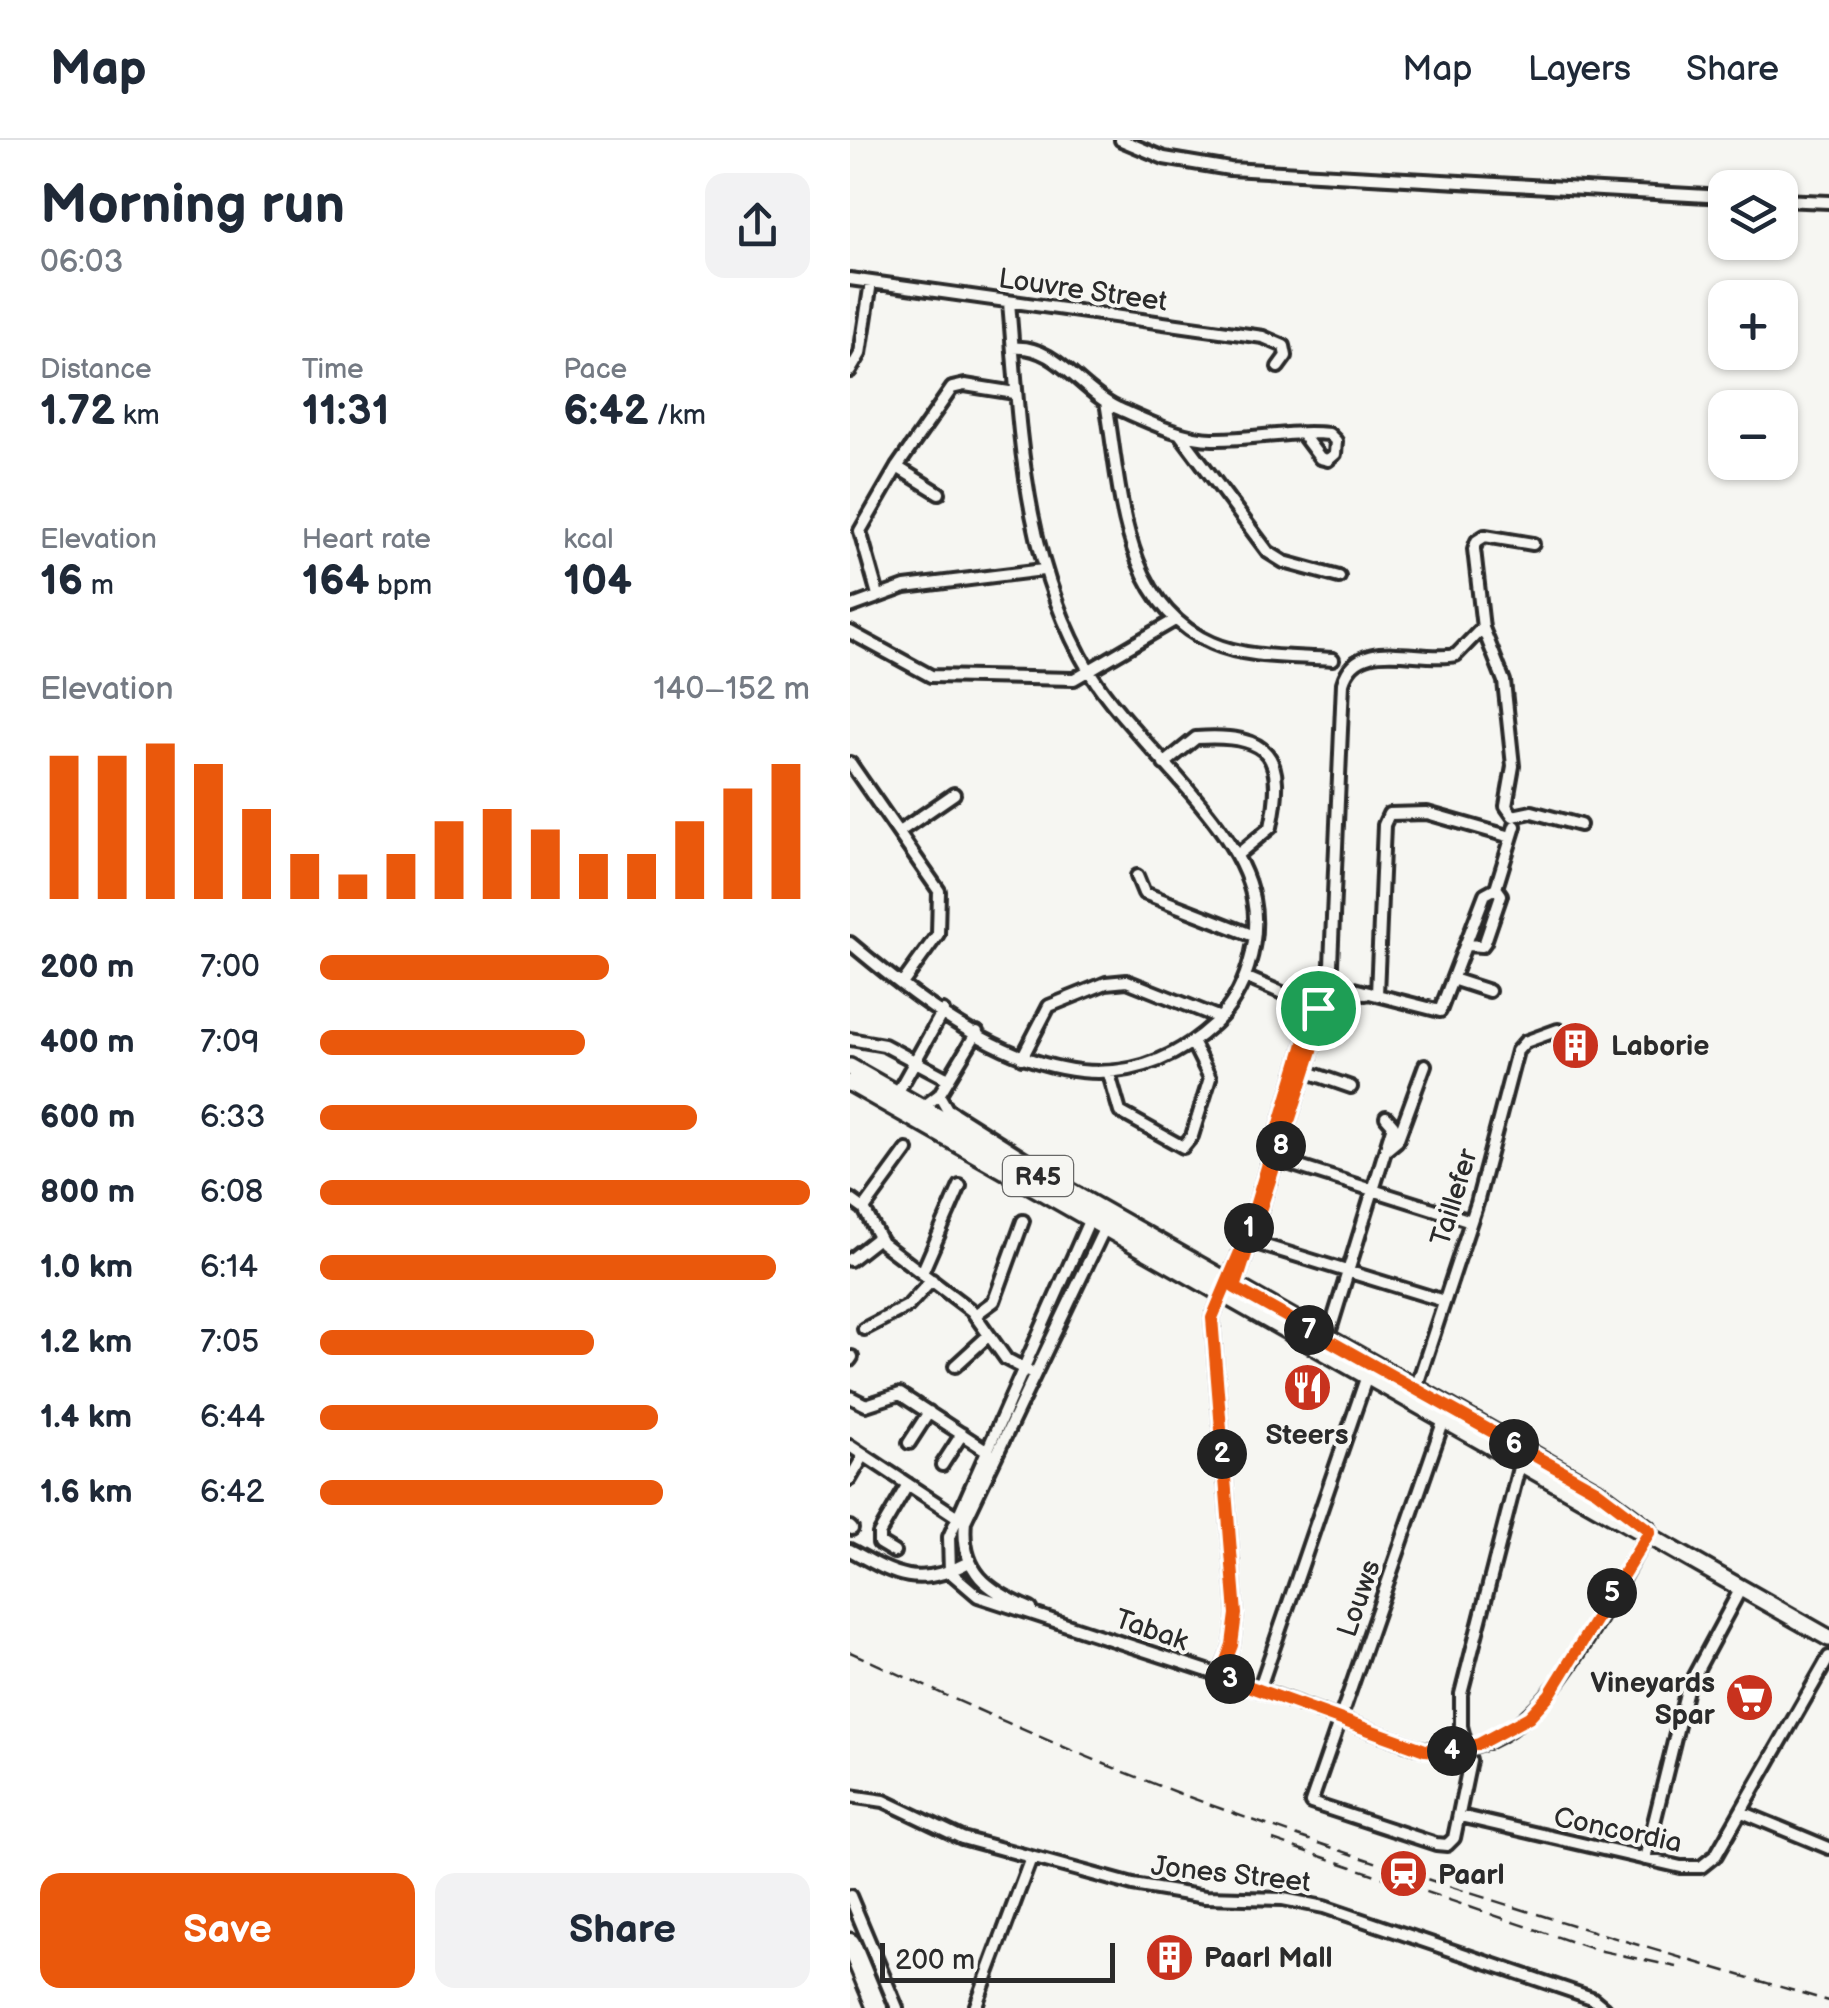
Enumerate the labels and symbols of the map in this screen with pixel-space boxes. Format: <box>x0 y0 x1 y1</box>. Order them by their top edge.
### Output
street label: Louvre Street <box>996 262 1170 319</box>
pin <box>1276 966 1361 1051</box>
building icon: Laborie <box>1550 1019 1602 1071</box>
place label: Laborie <box>1611 1030 1709 1063</box>
pin: 8 <box>1256 1121 1306 1171</box>
street label: Taillefer <box>1424 1144 1485 1250</box>
road number: R45 <box>1003 1156 1073 1196</box>
pin: 1 <box>1224 1203 1274 1253</box>
pin: 7 <box>1284 1305 1334 1355</box>
restaurant icon: Steers <box>1281 1361 1333 1413</box>
place label: Steers <box>1265 1419 1349 1452</box>
pin: 6 <box>1489 1419 1539 1469</box>
pin: 2 <box>1197 1429 1247 1479</box>
street label: Louws <box>1331 1556 1388 1641</box>
pin: 5 <box>1587 1568 1637 1618</box>
street label: Tabak <box>1111 1603 1193 1658</box>
pin: 3 <box>1205 1654 1255 1704</box>
place label: Vineyards Spar <box>1590 1667 1716 1732</box>
supermarket icon: Vineyards Spar <box>1724 1672 1776 1724</box>
pin: 4 <box>1427 1726 1477 1776</box>
street label: Concordia <box>1550 1801 1685 1860</box>
station icon: Paarl <box>1377 1848 1429 1900</box>
street label: Jones Street <box>1150 1850 1313 1899</box>
place label: Paarl <box>1438 1859 1505 1892</box>
building icon: Paarl Mall <box>1143 1931 1195 1983</box>
scale bar <box>880 1938 1115 1982</box>
place label: Paarl Mall <box>1204 1942 1332 1975</box>

